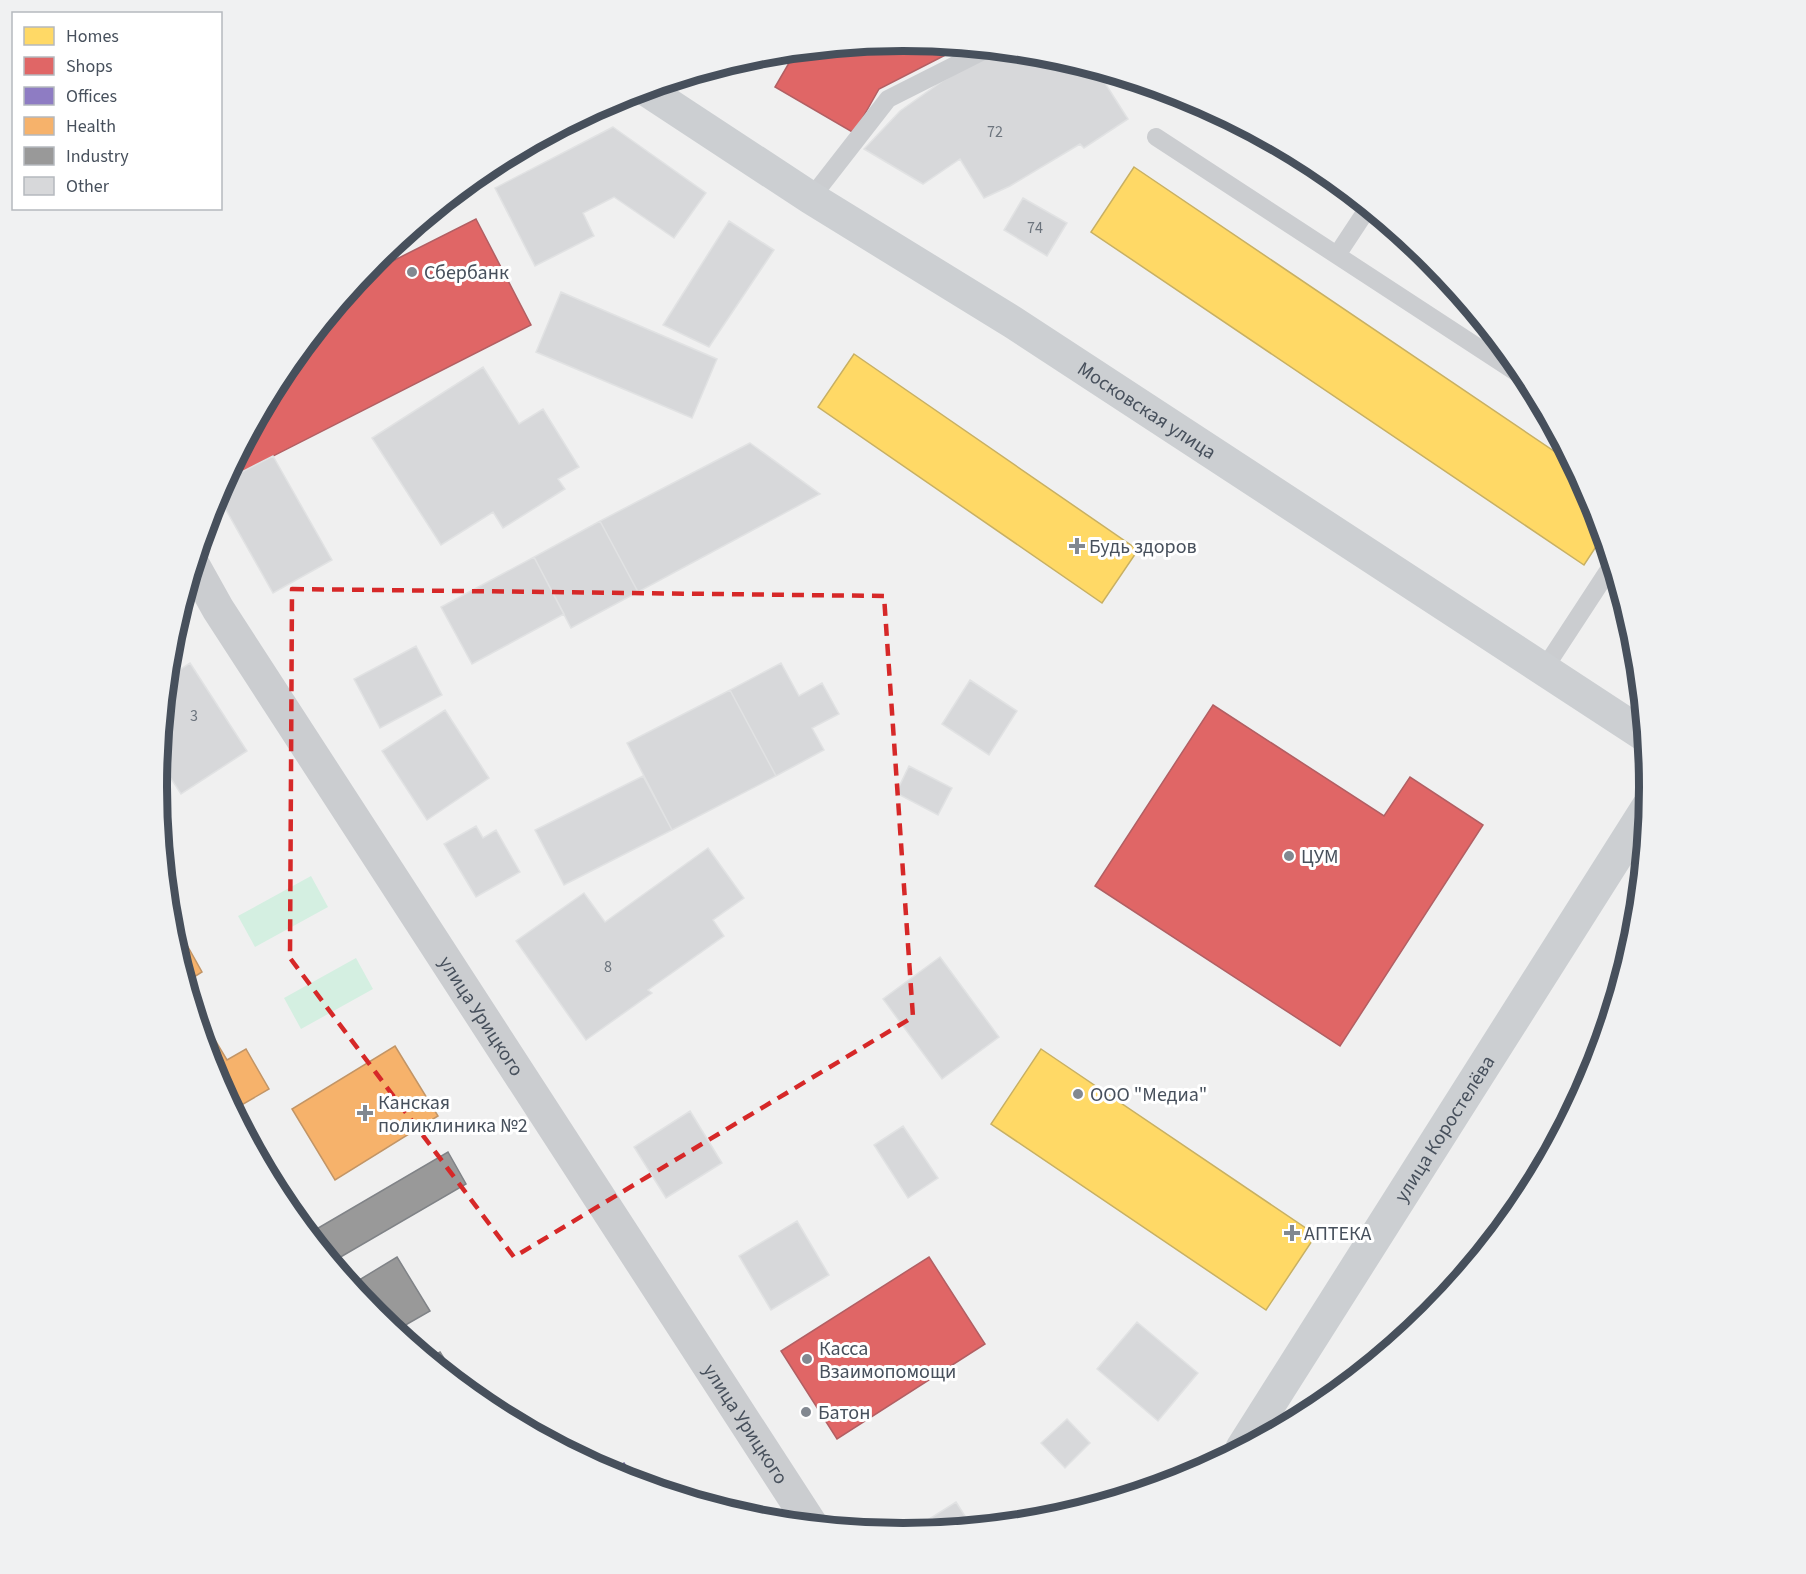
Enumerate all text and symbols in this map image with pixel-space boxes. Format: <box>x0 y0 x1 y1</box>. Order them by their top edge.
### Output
legend <box>12 12 222 210</box>
text: Homes <box>66 24 119 49</box>
text: Shops <box>66 54 113 79</box>
text: Offices <box>66 84 117 109</box>
text: Health <box>66 114 116 139</box>
house number: 72 <box>987 121 1003 143</box>
text: Industry <box>66 144 129 169</box>
text: Other <box>66 174 110 199</box>
house number: 74 <box>1027 217 1043 239</box>
place label: Сбербанк <box>424 259 509 287</box>
marker: Сбербанк <box>405 265 419 279</box>
street label: Московская улица <box>1072 355 1221 467</box>
place label: Будь здоров <box>1089 533 1197 561</box>
marker: Будь здоров <box>1070 539 1084 553</box>
house number: 3 <box>190 705 198 727</box>
place label: ЦУМ <box>1301 843 1339 871</box>
marker: ЦУМ <box>1282 849 1296 863</box>
street label: улица Урицкого <box>431 951 530 1082</box>
house number: 8 <box>604 956 612 978</box>
street label: улица Коростелёва <box>1388 1050 1502 1208</box>
place label: ООО "Медиа" <box>1090 1081 1207 1109</box>
marker: ООО "Медиа" <box>1071 1087 1085 1101</box>
place label: Канская поликлиника №2 <box>378 1089 528 1140</box>
marker: Канская поликлиника №2 <box>356 1104 374 1122</box>
place label: АПТЕКА <box>1304 1220 1372 1248</box>
marker: АПТЕКА <box>1285 1226 1299 1240</box>
place label: Касса Взаимопомощи <box>819 1335 956 1386</box>
marker: Касса Взаимопомощи <box>800 1352 814 1366</box>
street label: улица Урицкого <box>696 1359 794 1490</box>
place label: Батон <box>818 1399 870 1427</box>
marker: Батон <box>799 1405 813 1419</box>

